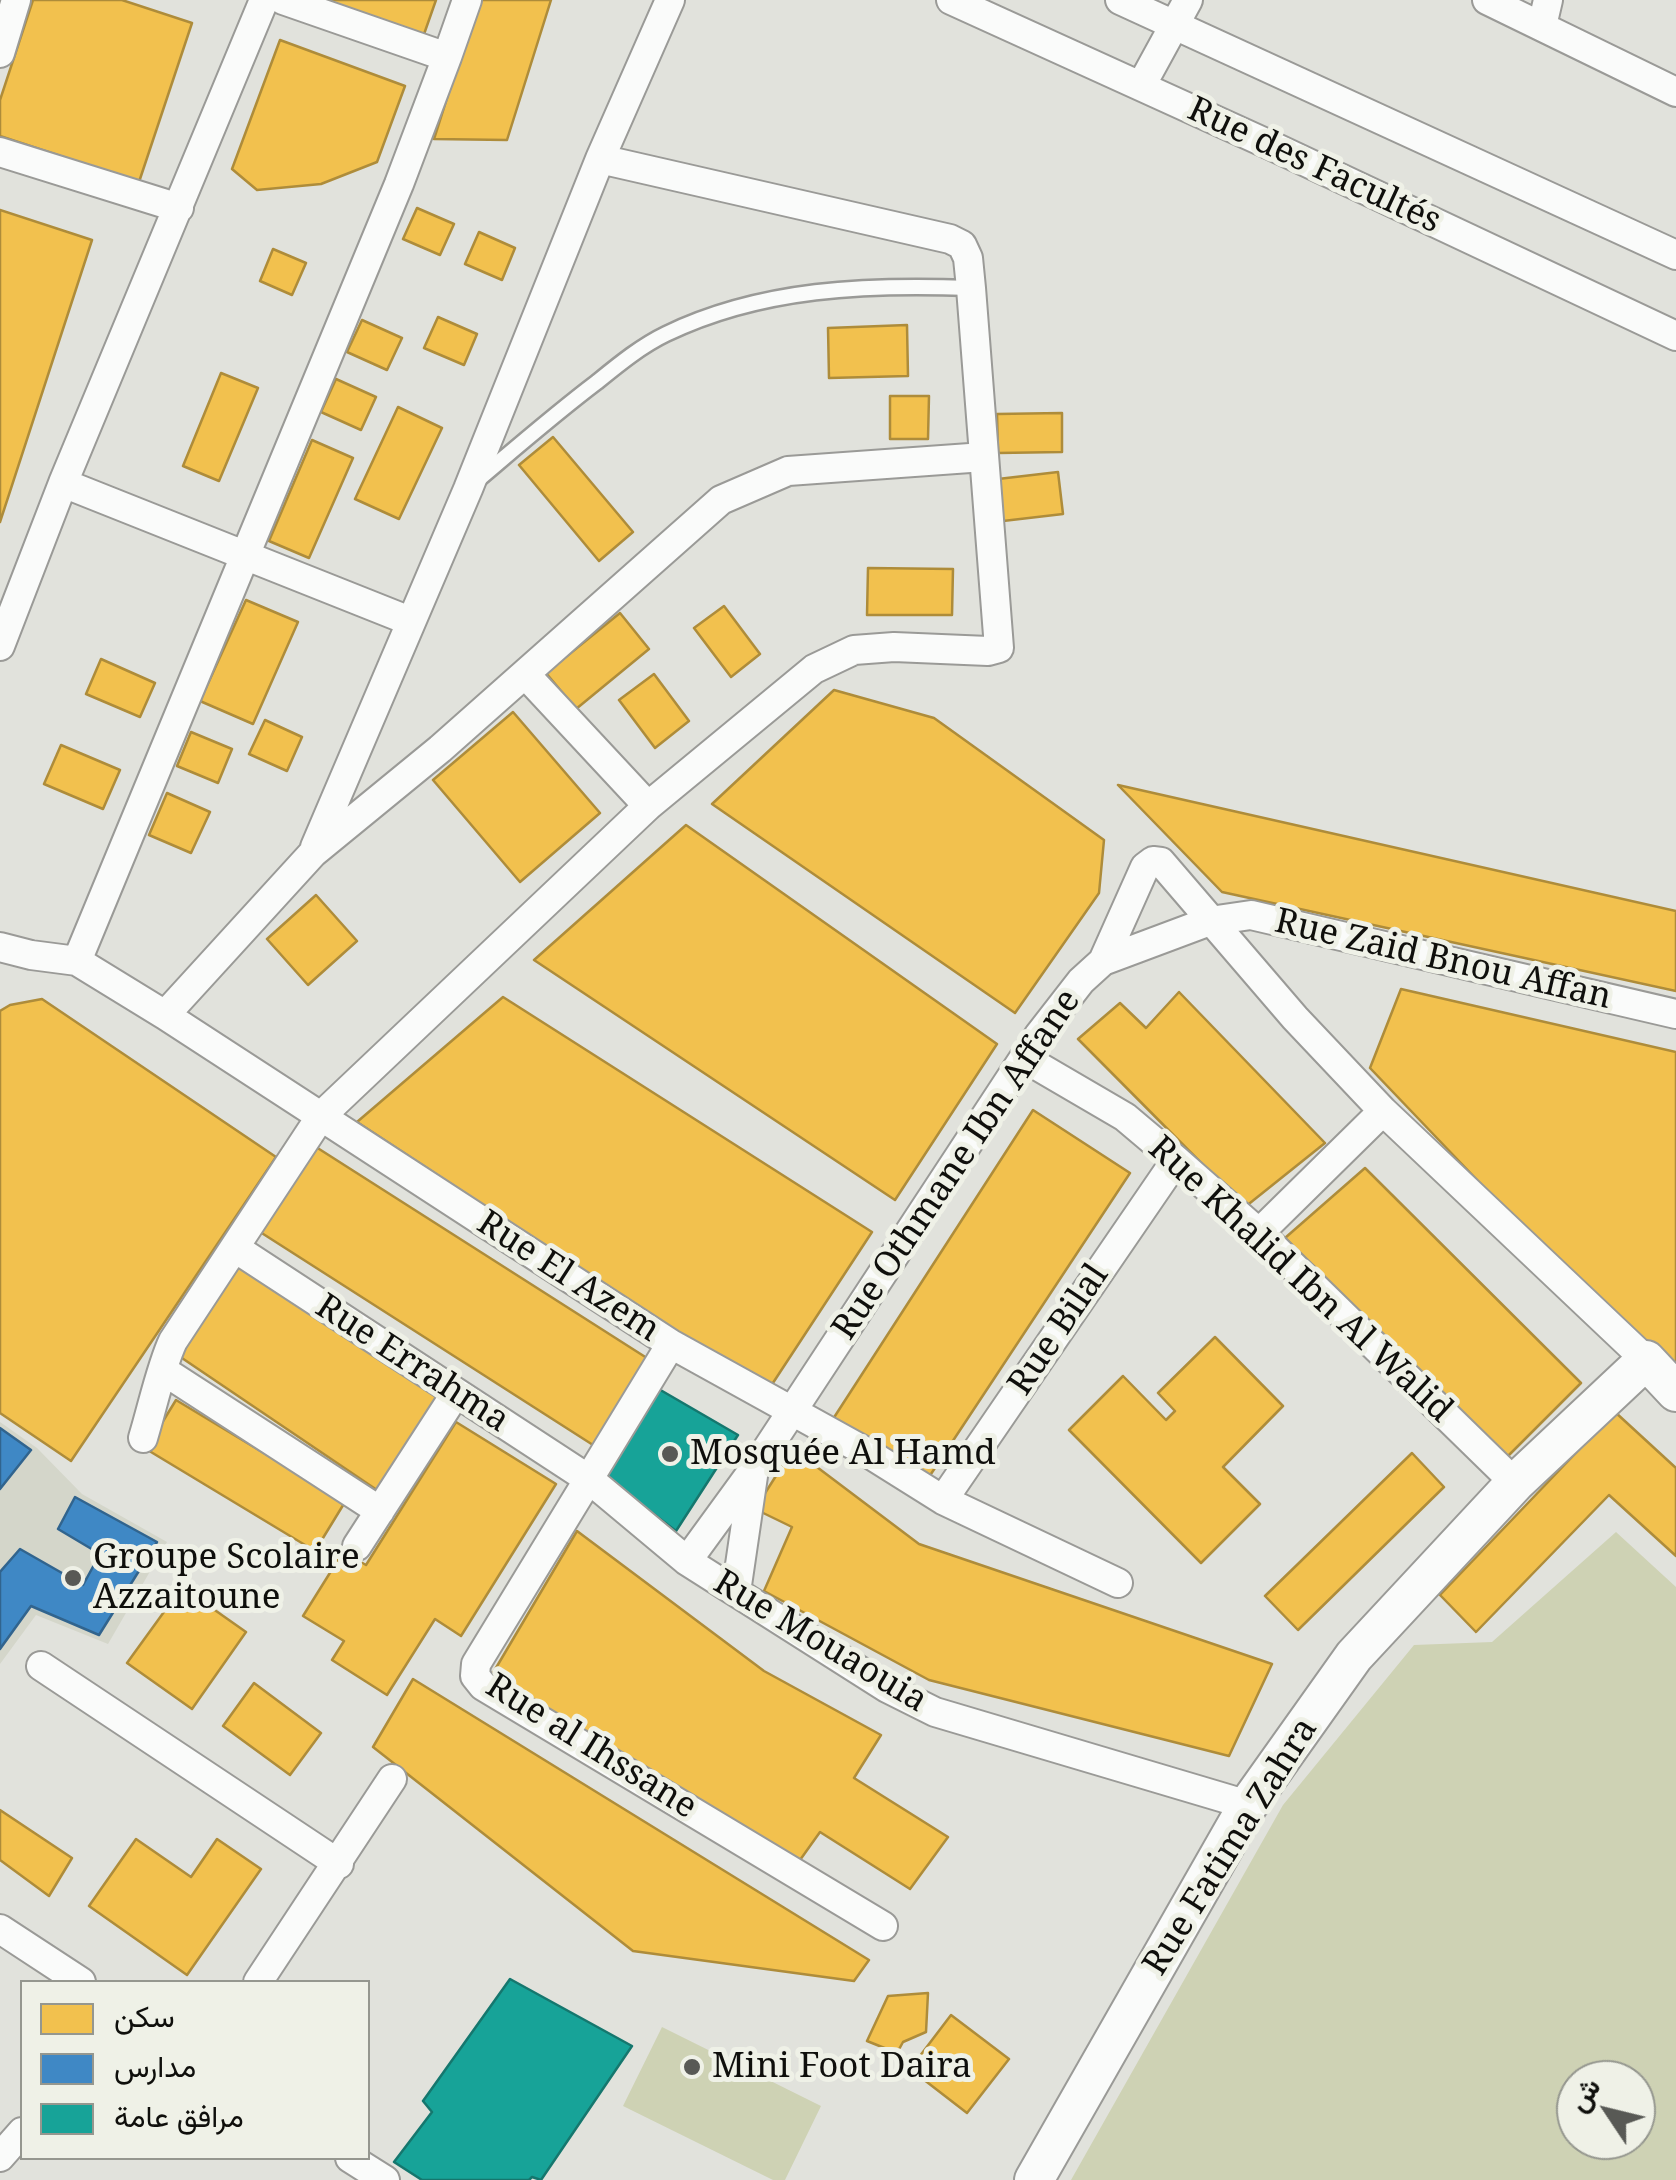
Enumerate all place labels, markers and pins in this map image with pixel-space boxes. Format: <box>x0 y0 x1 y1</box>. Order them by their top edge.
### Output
place label: Mosquée Al Hamd <box>690 1433 996 1475</box>
marker: Mosquée Al Hamd <box>659 1443 681 1465</box>
place label: Groupe Scolaire Azzaitoune <box>93 1537 360 1619</box>
marker: Groupe Scolaire Azzaitoune <box>62 1567 84 1589</box>
place label: Mini Foot Daira <box>712 2046 972 2088</box>
marker: Mini Foot Daira <box>681 2056 703 2078</box>

